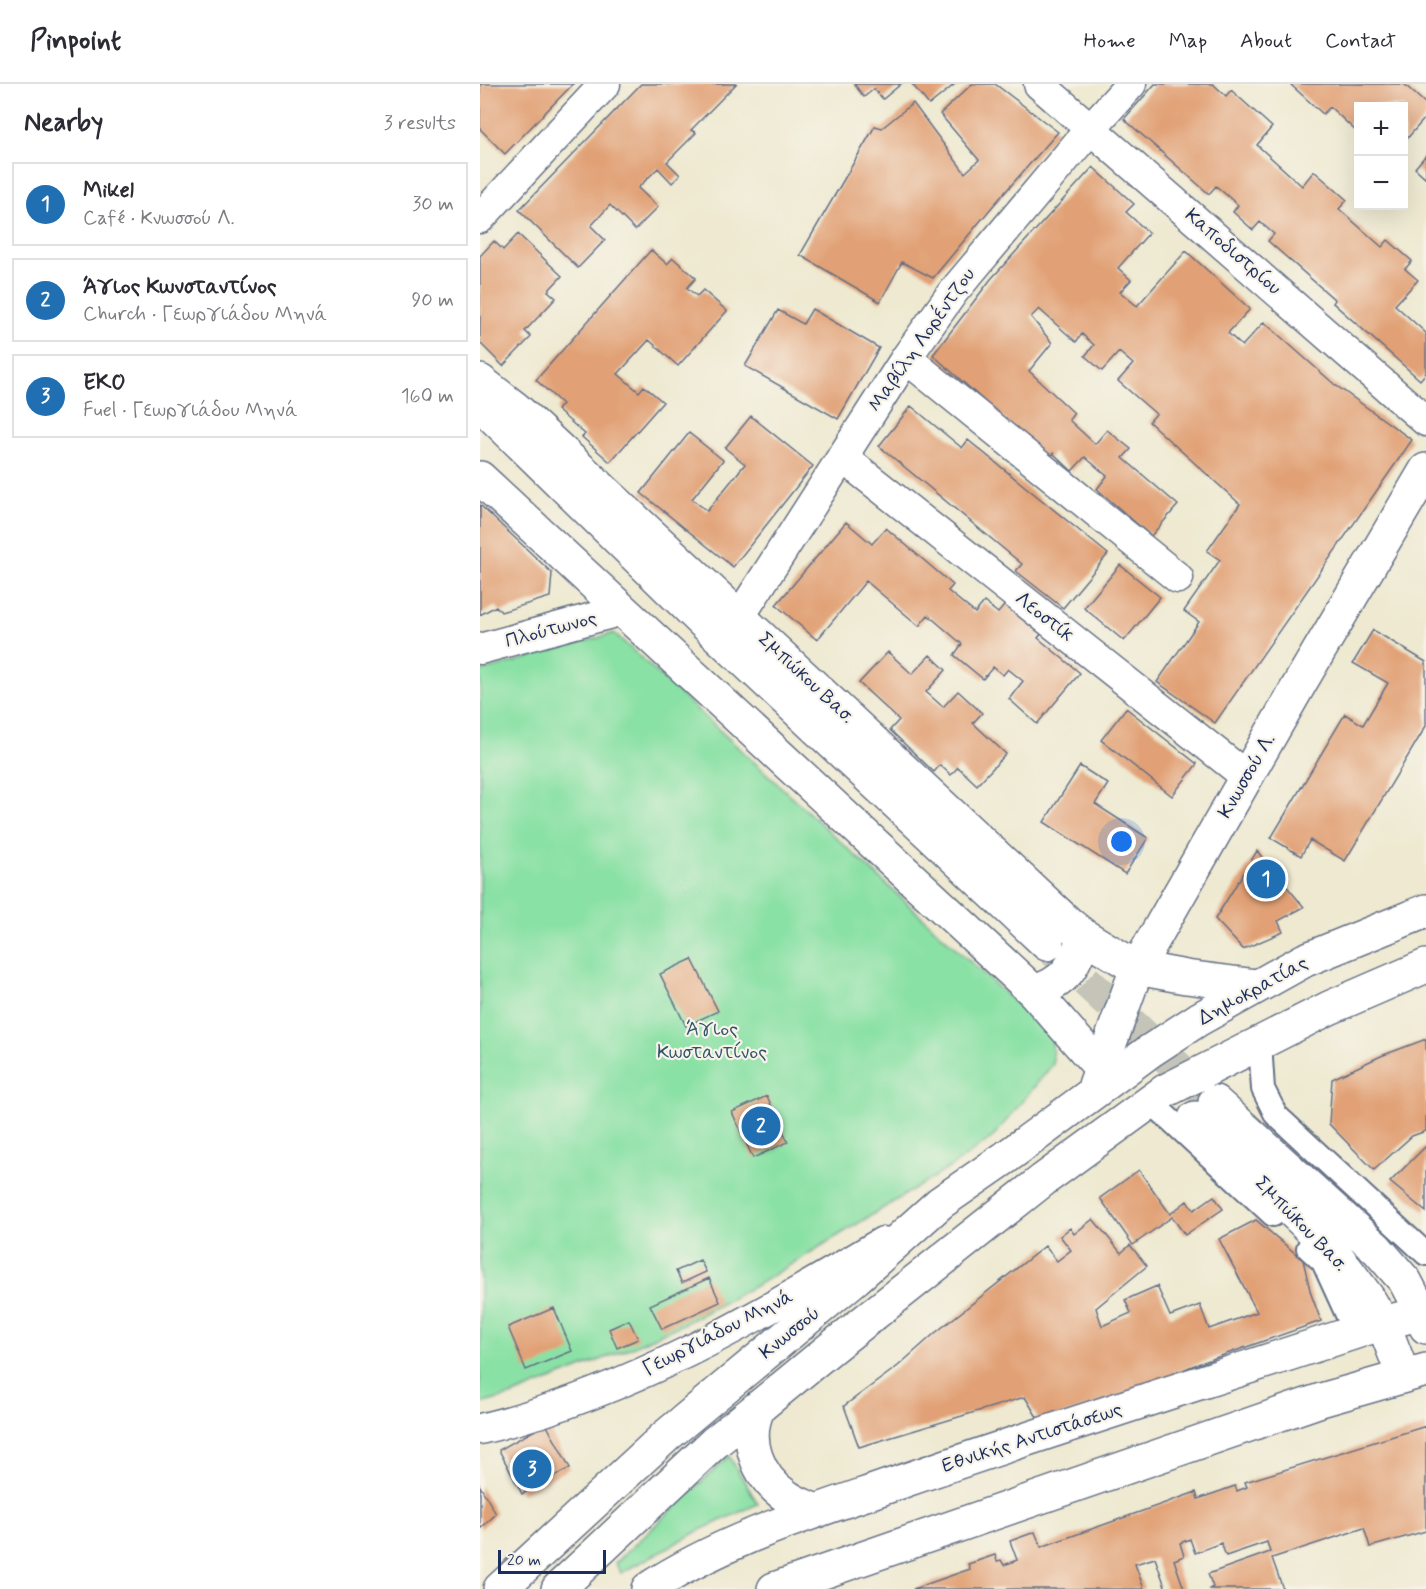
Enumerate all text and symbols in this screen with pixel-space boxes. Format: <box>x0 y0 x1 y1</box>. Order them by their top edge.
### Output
text: Pinpoint <box>30 23 121 60</box>
text: Home <box>1084 27 1136 55</box>
text: Map <box>1169 27 1207 55</box>
text: About <box>1240 27 1292 55</box>
text: Contact <box>1325 27 1396 55</box>
map controls <box>1354 102 1408 210</box>
button: + <box>1354 102 1408 156</box>
text: Nearby <box>24 106 103 140</box>
text: 3 results <box>384 110 456 137</box>
button: − <box>1354 156 1408 210</box>
text: Mikel <box>83 177 134 205</box>
text: 1 <box>41 191 50 218</box>
text: 30 m <box>412 191 454 218</box>
street label: Καποδιστρίου <box>1179 202 1287 302</box>
text: Café · Κνωσσού Λ. <box>83 205 235 232</box>
street label: Μαβίλη Λορέντζου <box>862 262 982 418</box>
text: Άγιος Κωνσταντίνος <box>83 273 277 301</box>
text: 2 <box>41 287 50 314</box>
text: 90 m <box>411 287 454 314</box>
text: Church · Γεωργιάδου Μηνά <box>83 301 327 328</box>
text: EKO <box>83 369 126 397</box>
text: 3 <box>41 383 50 410</box>
text: 160 m <box>401 383 454 410</box>
text: Fuel · Γεωργιάδου Μηνά <box>83 397 297 424</box>
street label: Λεοστίκ <box>1009 586 1079 648</box>
street label: Πλούτωνος <box>502 605 600 655</box>
street label: Σμπώκου Βασ. <box>752 626 860 730</box>
street label: Κνωσσού Λ. <box>1212 729 1282 823</box>
your location <box>1107 827 1136 856</box>
pin: 1 <box>1246 856 1286 902</box>
street label: Δημοκρατίας <box>1193 950 1313 1032</box>
park label: Άγιος Κωσταντίνος <box>657 1016 767 1066</box>
pin: 2 <box>742 1104 780 1148</box>
street label: Σμπώκου Βασ. <box>1249 1170 1353 1278</box>
street label: Γεωργιάδου Μηνά <box>638 1283 798 1383</box>
street label: Κνωσσού <box>754 1300 826 1366</box>
street label: Εθνικής Αντιστάσεως <box>938 1396 1126 1480</box>
pin: 3 <box>512 1446 552 1492</box>
scale bar <box>498 1547 606 1574</box>
text: 20 m <box>507 1550 541 1571</box>

